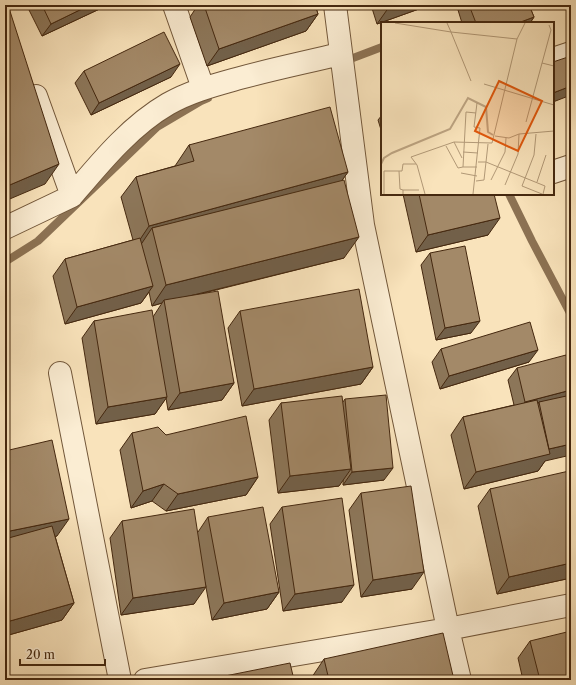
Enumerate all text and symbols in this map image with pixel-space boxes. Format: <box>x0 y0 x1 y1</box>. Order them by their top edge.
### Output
inset map <box>381 22 554 195</box>
scale bar <box>20 641 105 667</box>
text: 20 m <box>26 647 55 662</box>

